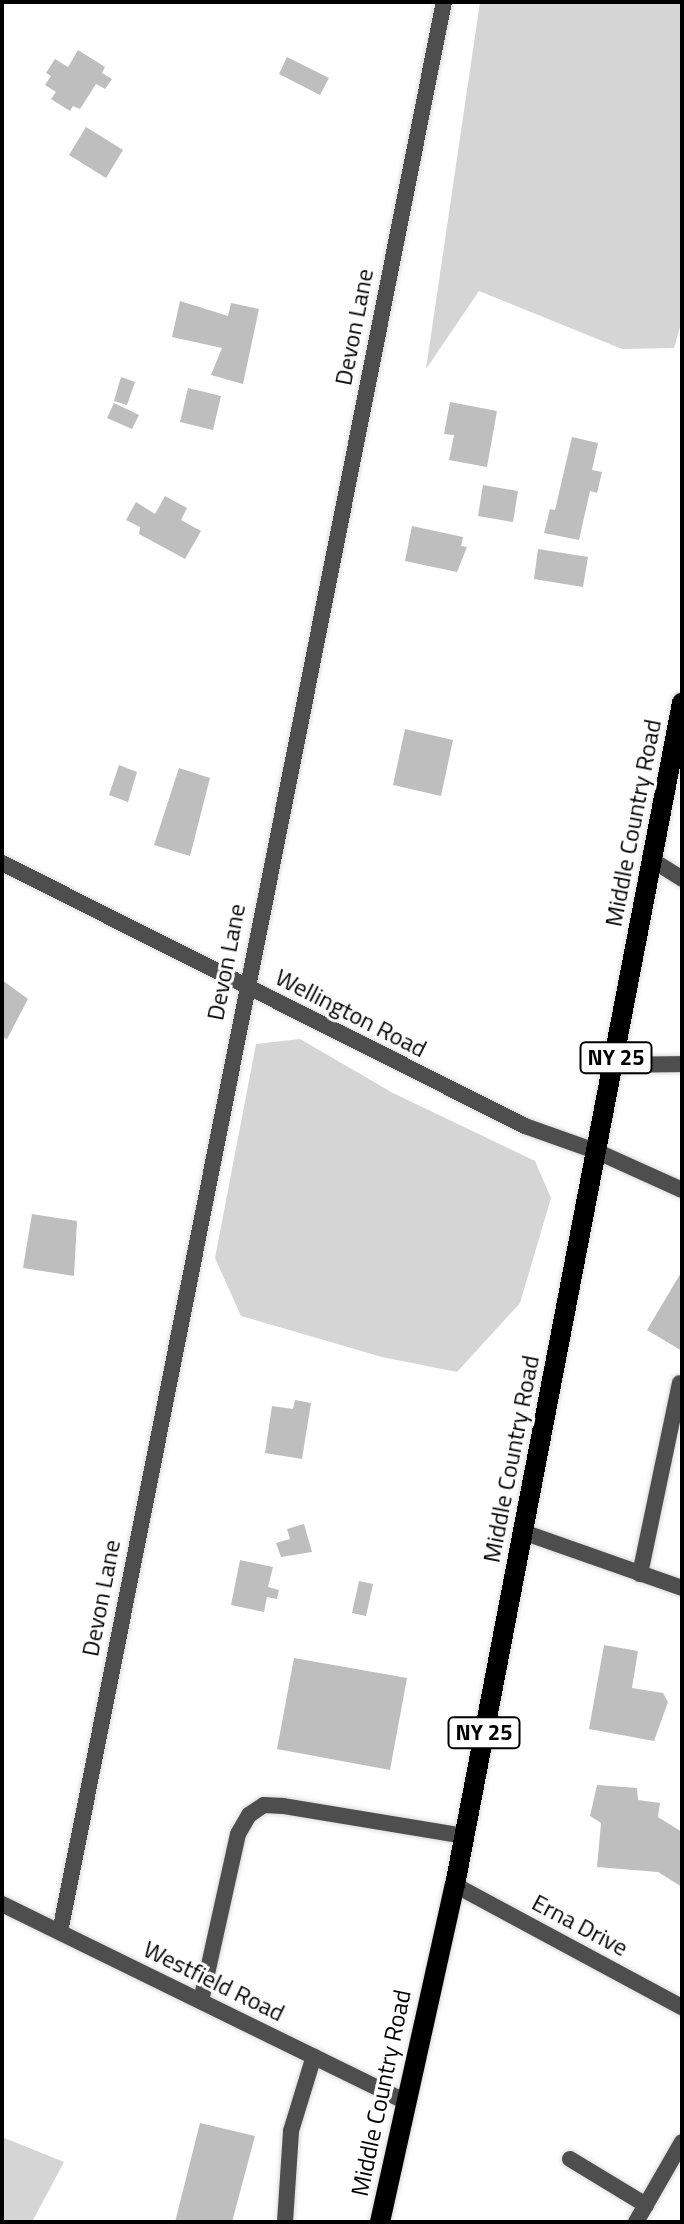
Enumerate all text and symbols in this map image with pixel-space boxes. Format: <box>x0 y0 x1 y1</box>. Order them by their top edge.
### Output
street label: Devon Lane <box>329 266 379 388</box>
street label: Middle Country Road <box>599 717 667 929</box>
street label: Devon Lane <box>201 901 251 1023</box>
street label: Wellington Road <box>271 963 431 1063</box>
road number: NY 25 <box>578 1040 654 1076</box>
street label: Middle Country Road <box>477 1353 545 1565</box>
street label: Devon Lane <box>76 1537 126 1659</box>
road number: NY 25 <box>446 1715 522 1751</box>
street label: Erna Drive <box>527 1888 633 1962</box>
street label: Westfield Road <box>139 1934 289 2028</box>
street label: Middle Country Road <box>345 1987 417 2199</box>

